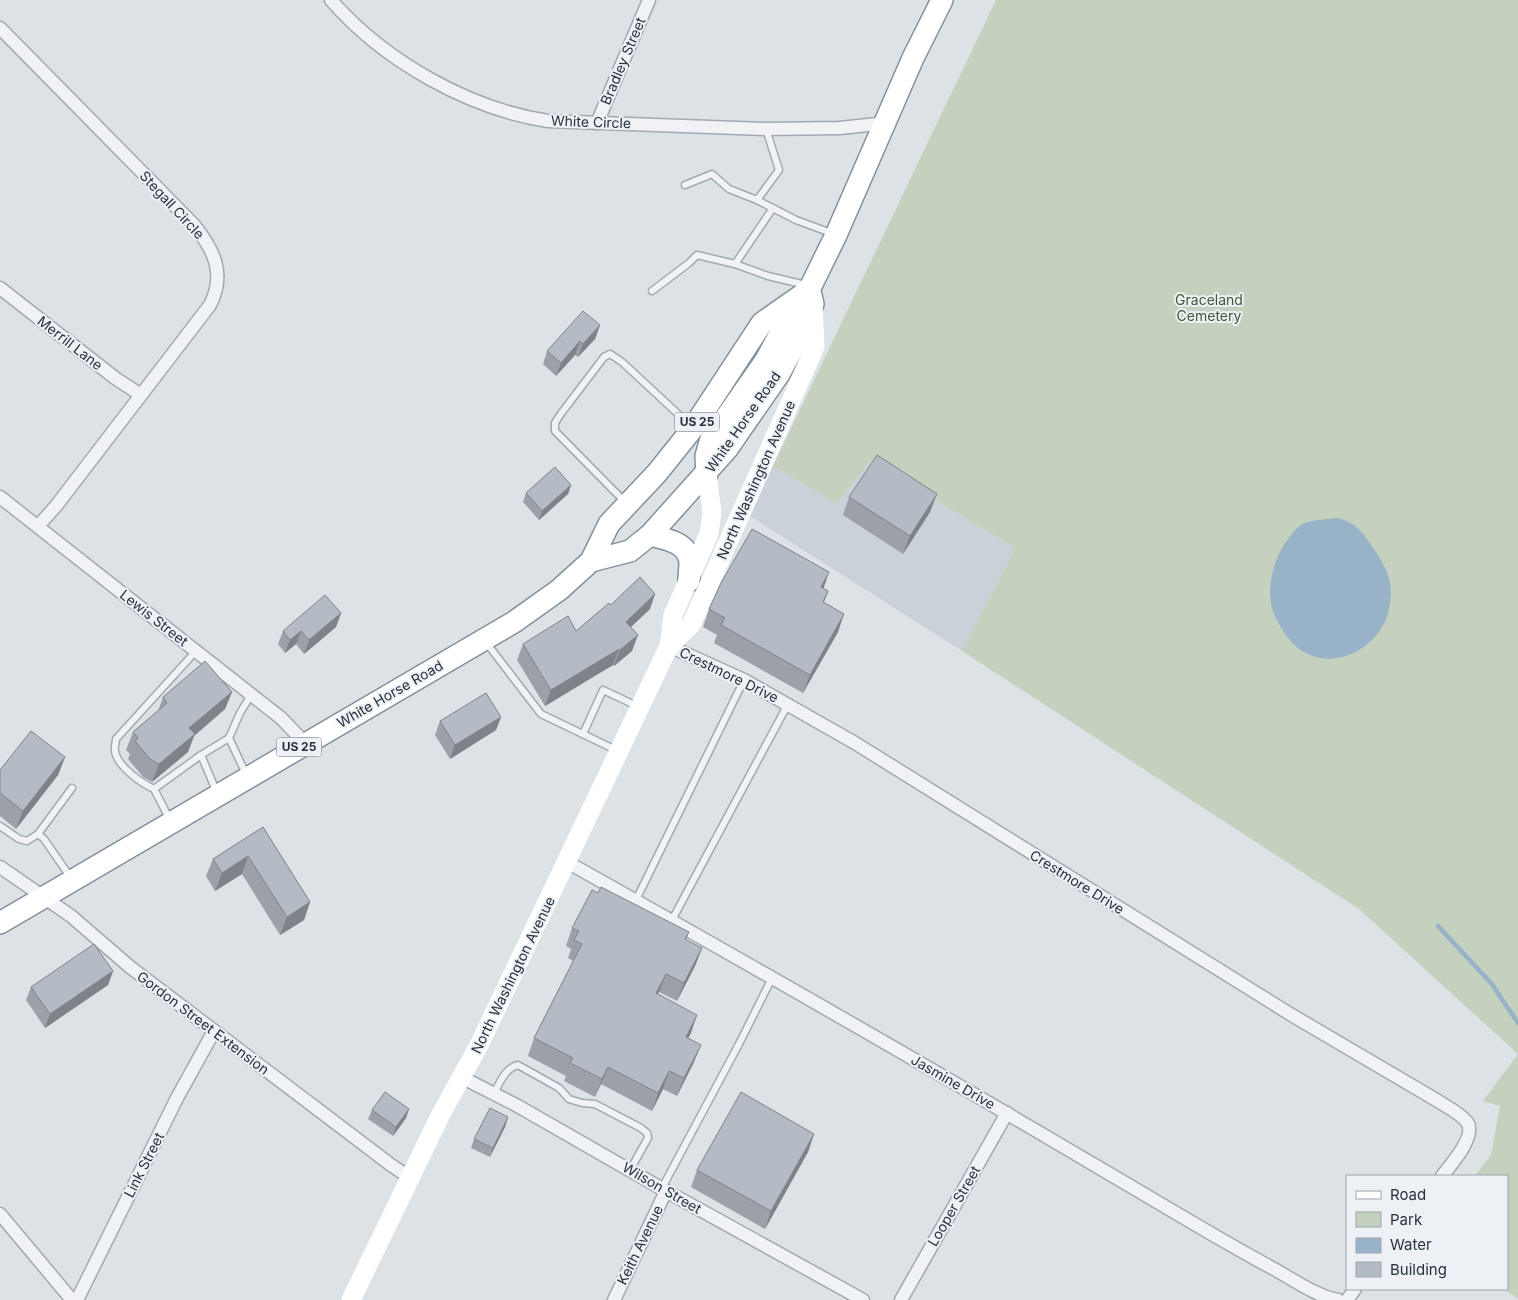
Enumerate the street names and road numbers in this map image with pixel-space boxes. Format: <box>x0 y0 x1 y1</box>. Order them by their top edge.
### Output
street label: Bradley Street <box>596 14 649 107</box>
street label: White Circle <box>551 112 631 131</box>
street label: Stegall Circle <box>136 167 208 242</box>
street label: Merrill Lane <box>34 312 106 373</box>
street label: White Horse Road <box>701 368 784 475</box>
street label: North Washington Avenue <box>713 398 798 562</box>
road number: US 25 <box>674 412 720 432</box>
street label: Lewis Street <box>117 586 192 650</box>
street label: Crestmore Drive <box>677 643 781 706</box>
street label: White Horse Road <box>334 656 446 731</box>
road number: US 25 <box>276 738 322 756</box>
street label: Crestmore Drive <box>1027 846 1128 917</box>
street label: North Washington Avenue <box>467 894 558 1056</box>
street label: Gordon Street Extension <box>134 967 273 1078</box>
street label: Jasmine Drive <box>908 1051 998 1112</box>
street label: Link Street <box>120 1129 167 1200</box>
street label: Wilson Street <box>620 1158 705 1217</box>
street label: Looper Street <box>924 1162 984 1249</box>
street label: Keith Avenue <box>613 1202 666 1287</box>

